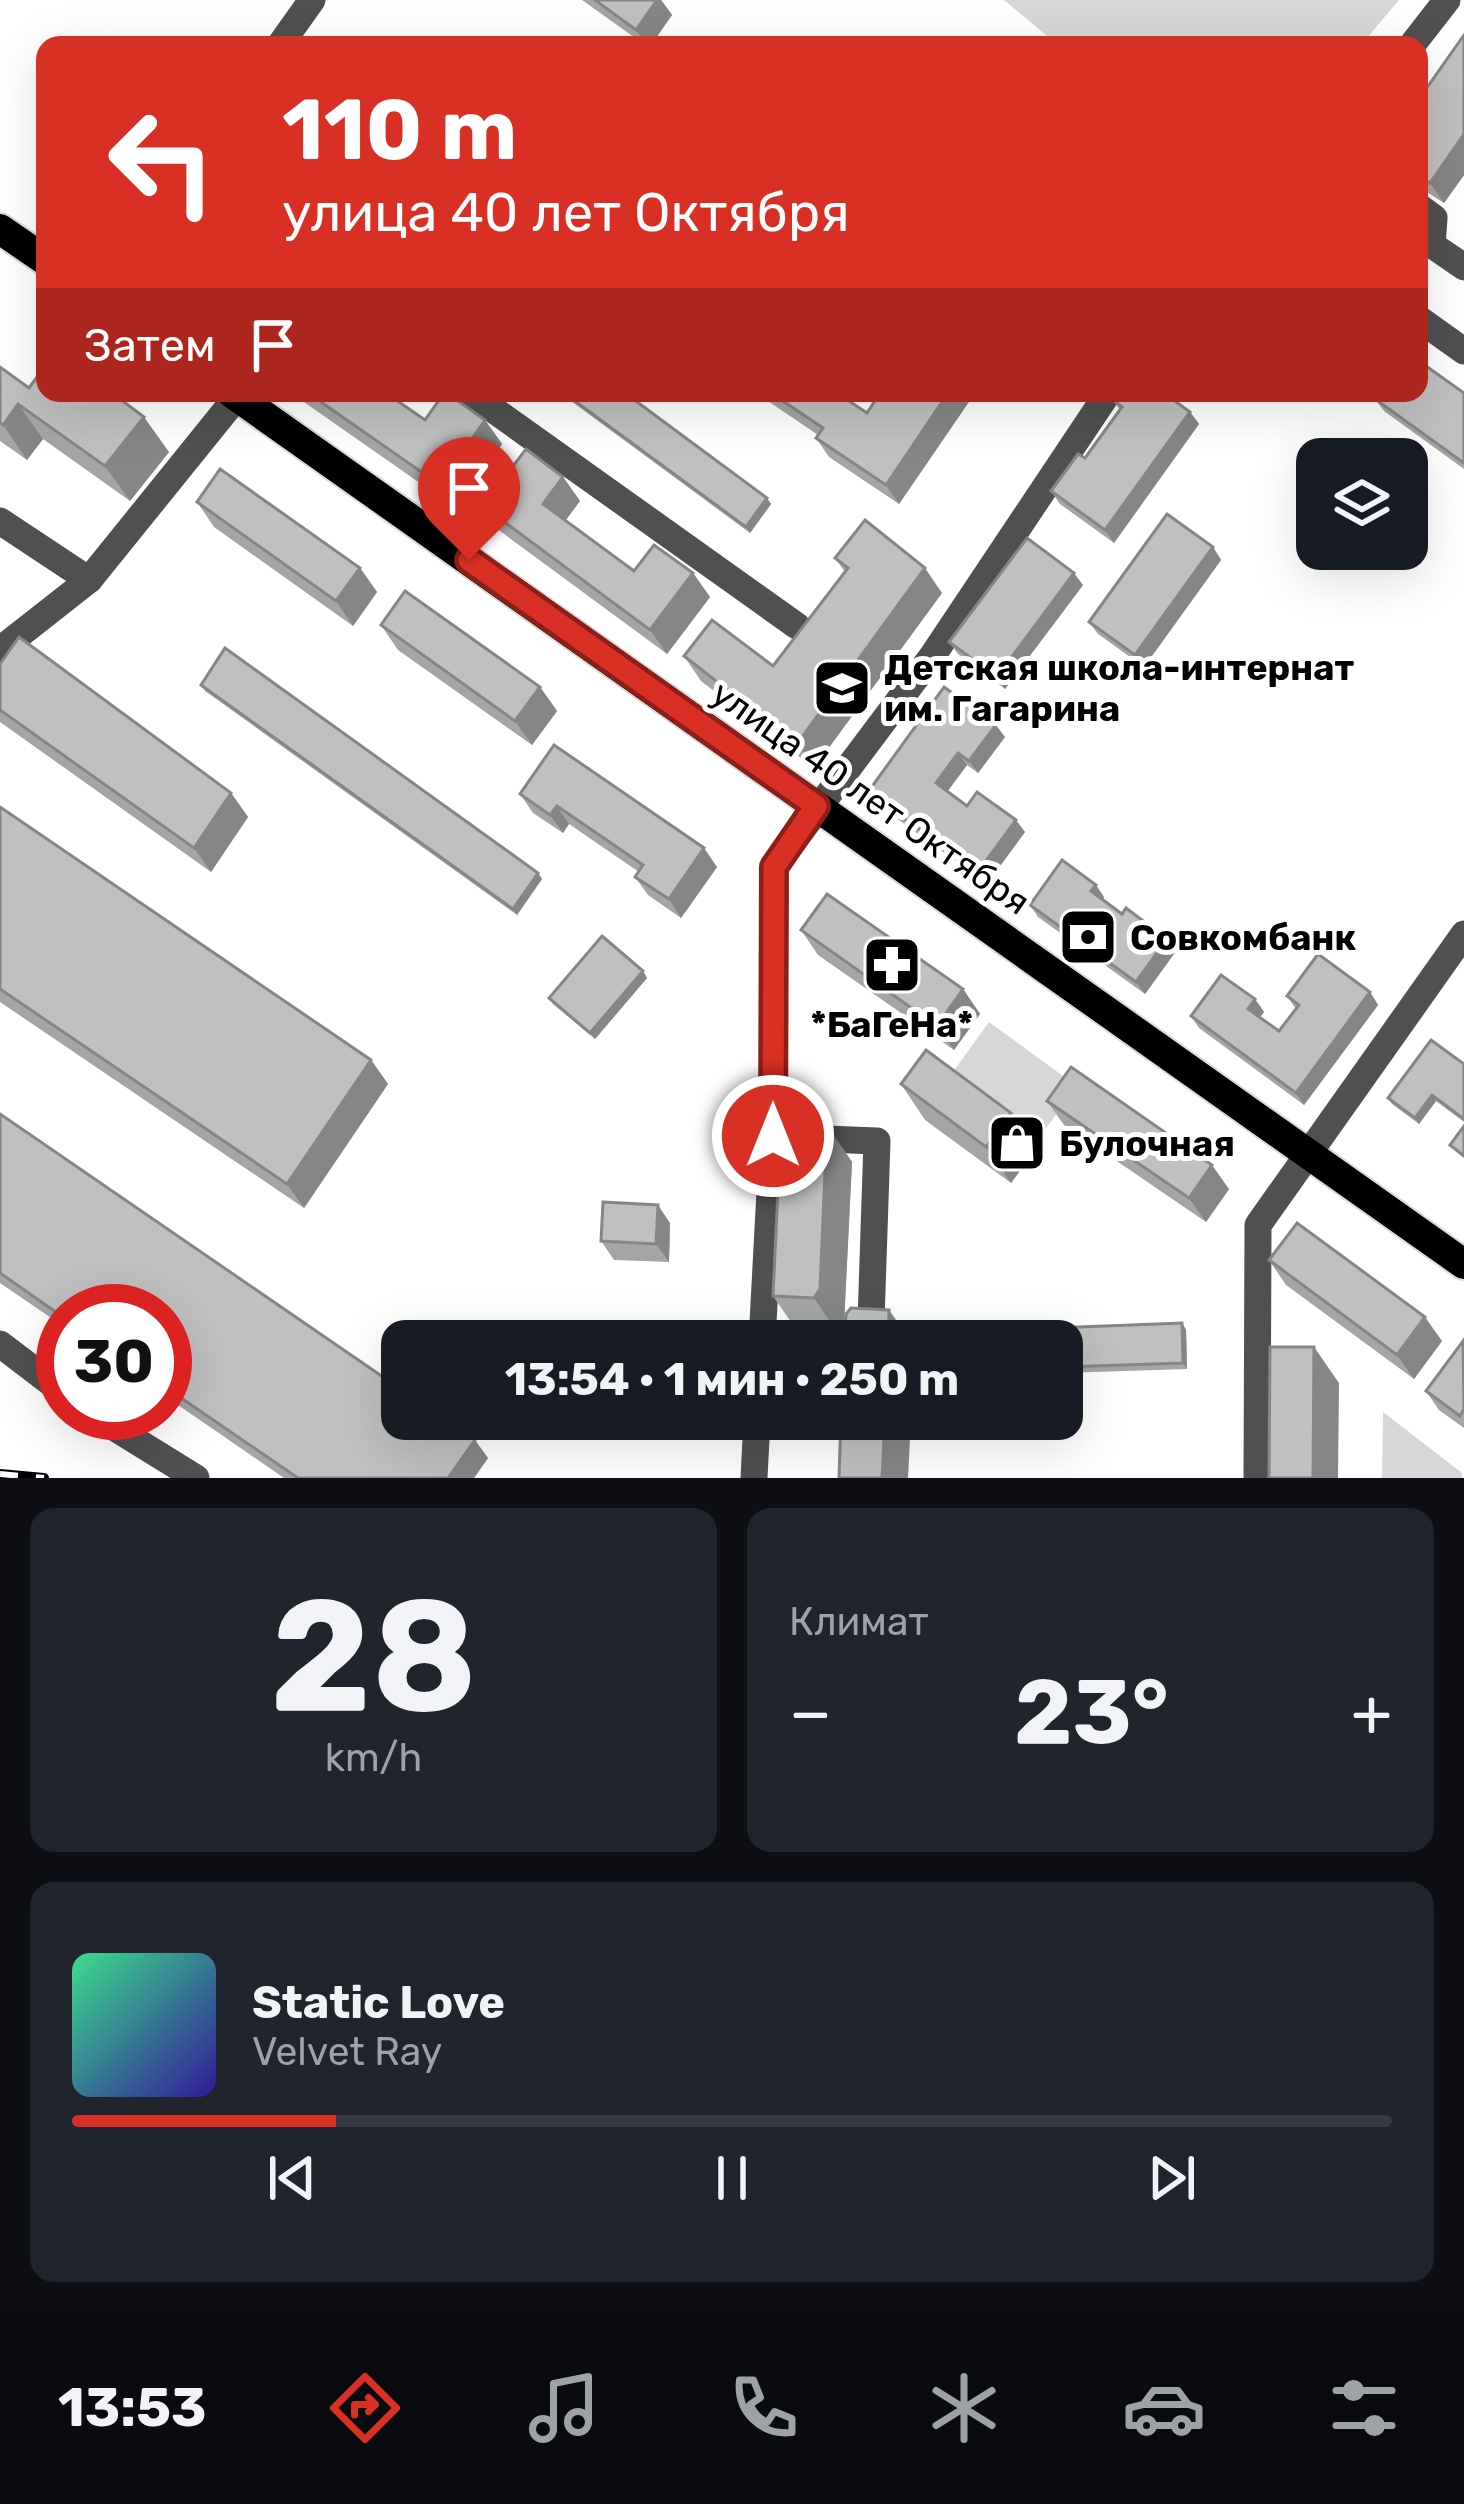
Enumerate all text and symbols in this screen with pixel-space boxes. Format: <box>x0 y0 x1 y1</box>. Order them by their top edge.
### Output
text: 110 m <box>282 80 517 180</box>
icon: left <box>84 84 240 240</box>
text: улица 40 лет Октября <box>282 181 850 245</box>
icon: arrive <box>240 312 306 378</box>
text: Затем <box>84 319 216 372</box>
pin <box>418 437 520 560</box>
map controls <box>1296 438 1428 570</box>
button: layers <box>1296 438 1428 570</box>
icon: arrive <box>436 455 502 521</box>
place label: Детская школа-интернат им. Гагарина <box>884 646 1354 730</box>
school or university icon: Детская школа-интернат им. Гагарина <box>811 657 873 719</box>
street label: улица 40 лет Октября <box>703 671 1038 924</box>
bank icon: Совкомбанк <box>1057 906 1119 968</box>
place label: Совкомбанк <box>1130 916 1356 959</box>
pharmacy icon: *БаГеНа* <box>861 934 923 996</box>
place label: *БаГеНа* <box>811 1003 973 1046</box>
position arrow <box>710 1073 836 1199</box>
shop icon: Булочная <box>986 1112 1048 1174</box>
place label: Булочная <box>1059 1122 1235 1165</box>
speed limit sign: 30 <box>36 1284 192 1440</box>
text: 13:54 · 1 мин · 250 m <box>505 1353 959 1406</box>
text: 28 <box>270 1564 477 1749</box>
text: Климат <box>789 1599 928 1645</box>
text: 23° <box>1014 1659 1169 1766</box>
text: − <box>789 1673 832 1752</box>
text: + <box>1351 1673 1392 1752</box>
text: km/h <box>325 1735 422 1781</box>
text: Static Love <box>252 1976 505 2029</box>
text: Velvet Ray <box>252 2029 442 2075</box>
icon: previous <box>259 2145 325 2211</box>
icon: pause <box>699 2145 765 2211</box>
icon: next <box>1139 2145 1205 2211</box>
icon: directions <box>323 2366 407 2450</box>
icon: music <box>522 2366 606 2450</box>
icon: phone <box>722 2366 806 2450</box>
icon: climate <box>922 2366 1006 2450</box>
icon: car <box>1122 2366 1206 2450</box>
icon: filters <box>1322 2366 1406 2450</box>
text: 13:53 <box>58 2376 207 2440</box>

